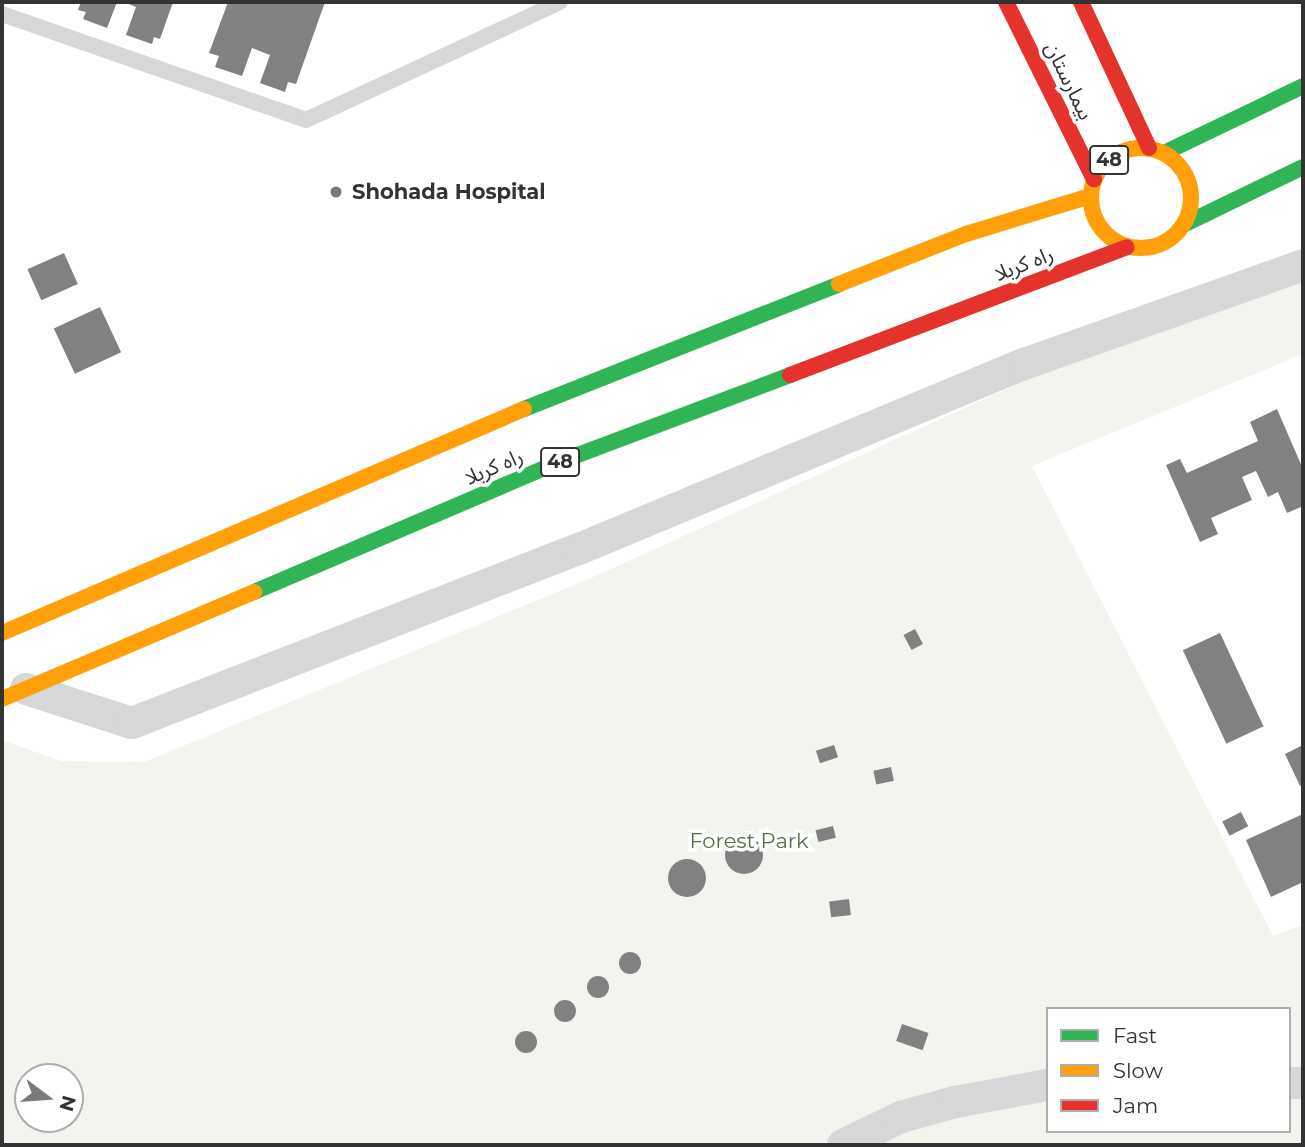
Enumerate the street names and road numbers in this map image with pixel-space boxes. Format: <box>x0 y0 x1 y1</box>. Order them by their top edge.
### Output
street label: بیمارستان <box>1039 38 1099 124</box>
road number: 48 <box>1088 144 1130 176</box>
street label: راه کربلا <box>991 241 1057 287</box>
street label: راه کربلا <box>461 444 527 490</box>
road number: 48 <box>539 446 581 477</box>

